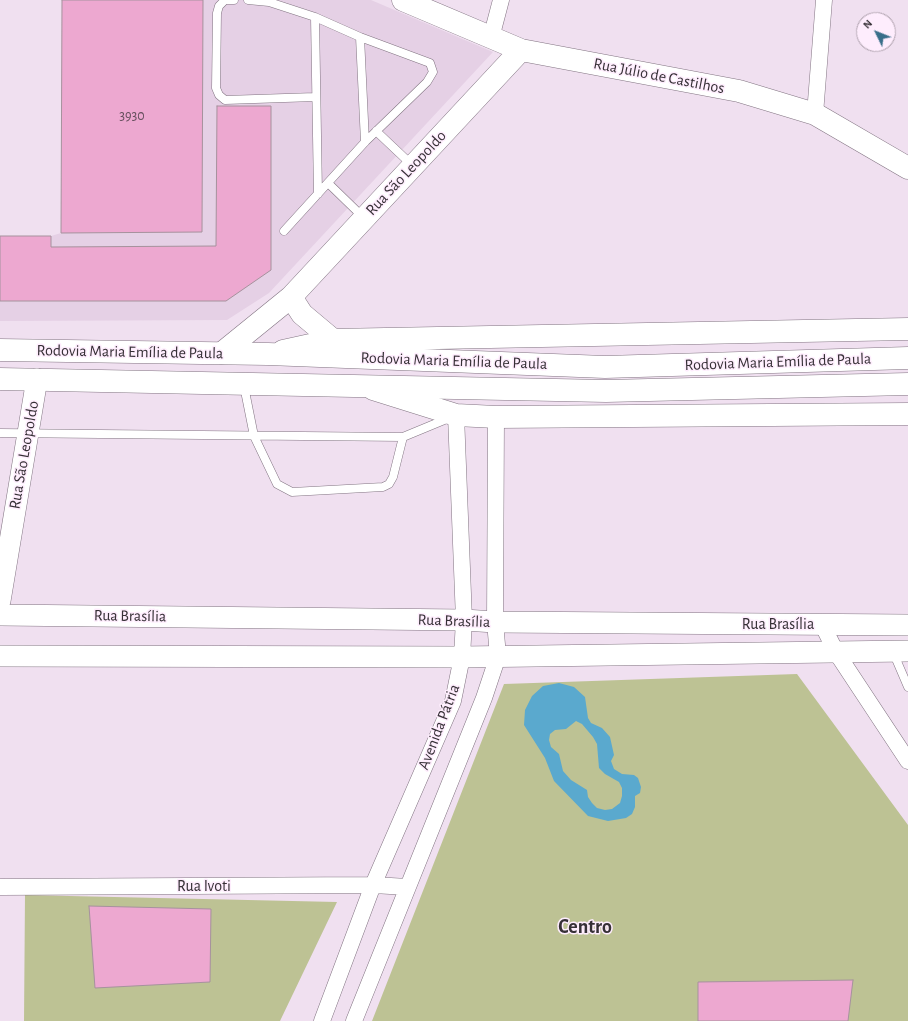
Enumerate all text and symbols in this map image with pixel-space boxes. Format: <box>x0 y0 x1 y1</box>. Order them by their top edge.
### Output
north arrow <box>856 12 896 52</box>
text: N <box>861 18 874 31</box>
street label: Rua Júlio de Castilhos <box>592 54 726 98</box>
house number: 3930 <box>119 108 145 124</box>
street label: Rua São Leopoldo <box>362 126 450 220</box>
street label: Rodovia Maria Emília de Paula <box>36 341 224 363</box>
street label: Rodovia Maria Emília de Paula <box>360 348 548 374</box>
street label: Rodovia Maria Emília de Paula <box>684 349 872 375</box>
street label: Rua São Leopoldo <box>5 399 43 511</box>
street label: Rua Brasília <box>94 606 166 626</box>
street label: Rua Brasília <box>417 610 491 632</box>
street label: Rua Brasília <box>742 614 814 634</box>
street label: Avenida Pátria <box>414 681 464 773</box>
street label: Rua Ivoti <box>177 876 231 896</box>
district label: Centro <box>558 915 612 939</box>

